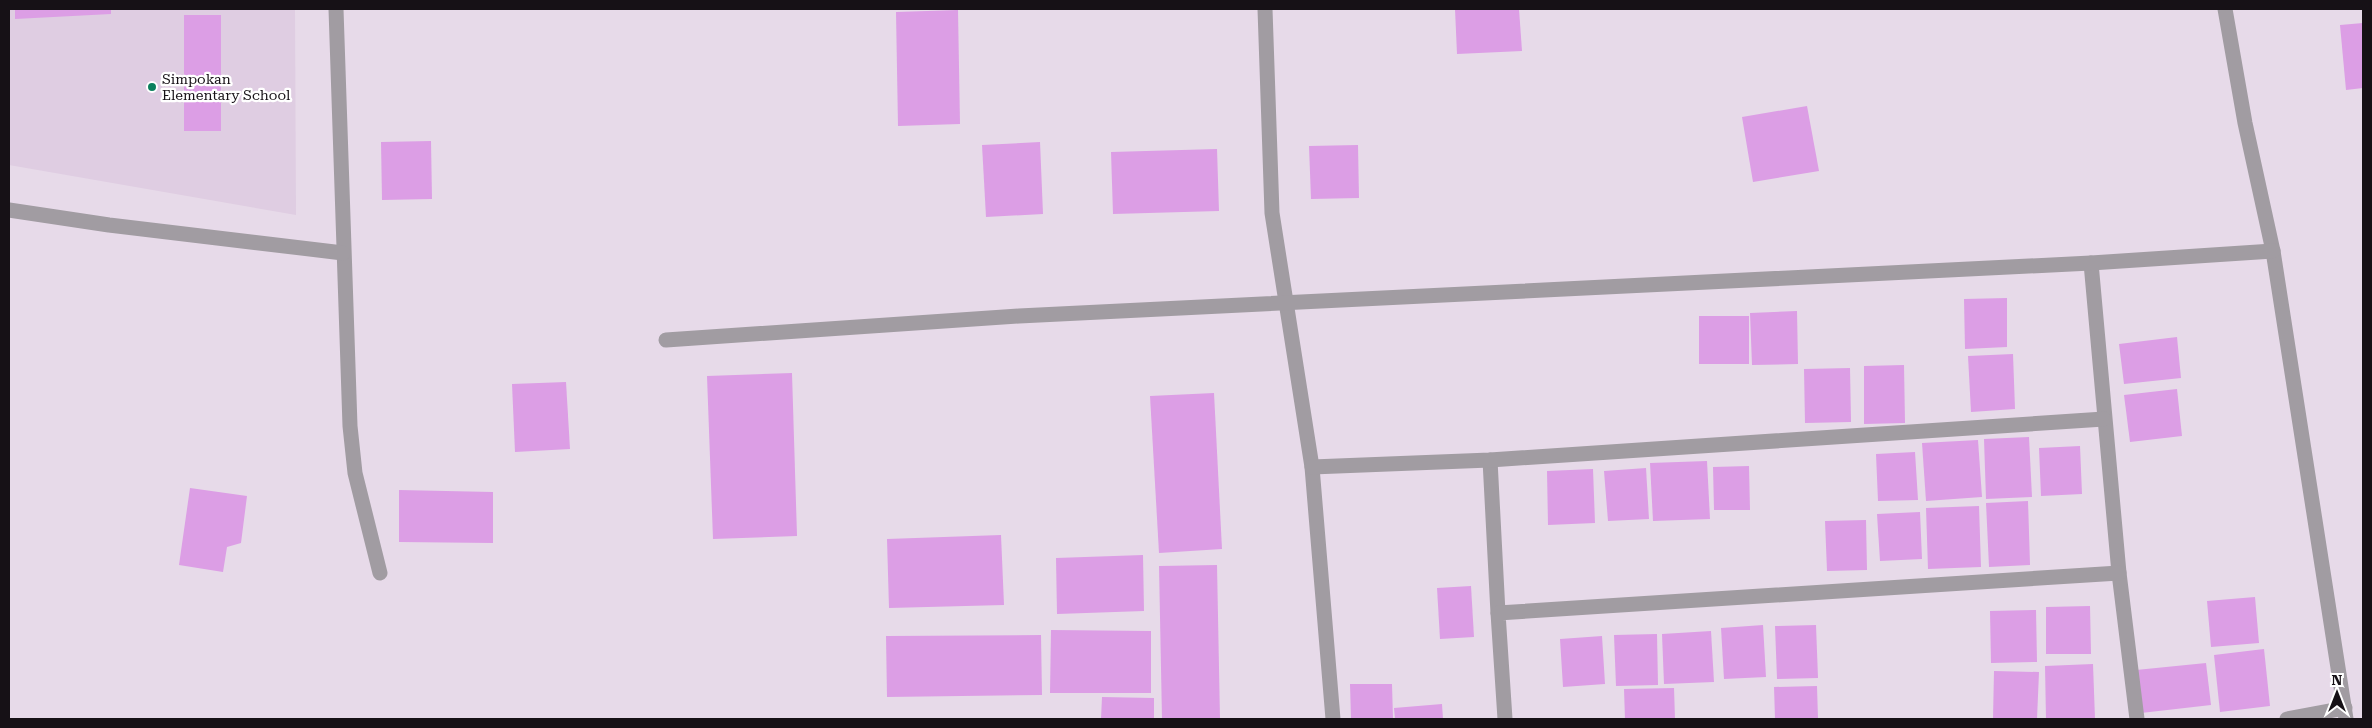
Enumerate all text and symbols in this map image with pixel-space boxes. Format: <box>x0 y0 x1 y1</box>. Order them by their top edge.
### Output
place label: Simpokan Elementary School <box>162 71 291 103</box>
marker: Simpokan Elementary School <box>146 81 158 93</box>
north arrow <box>2312 668 2362 718</box>
text: N <box>2332 672 2343 688</box>

